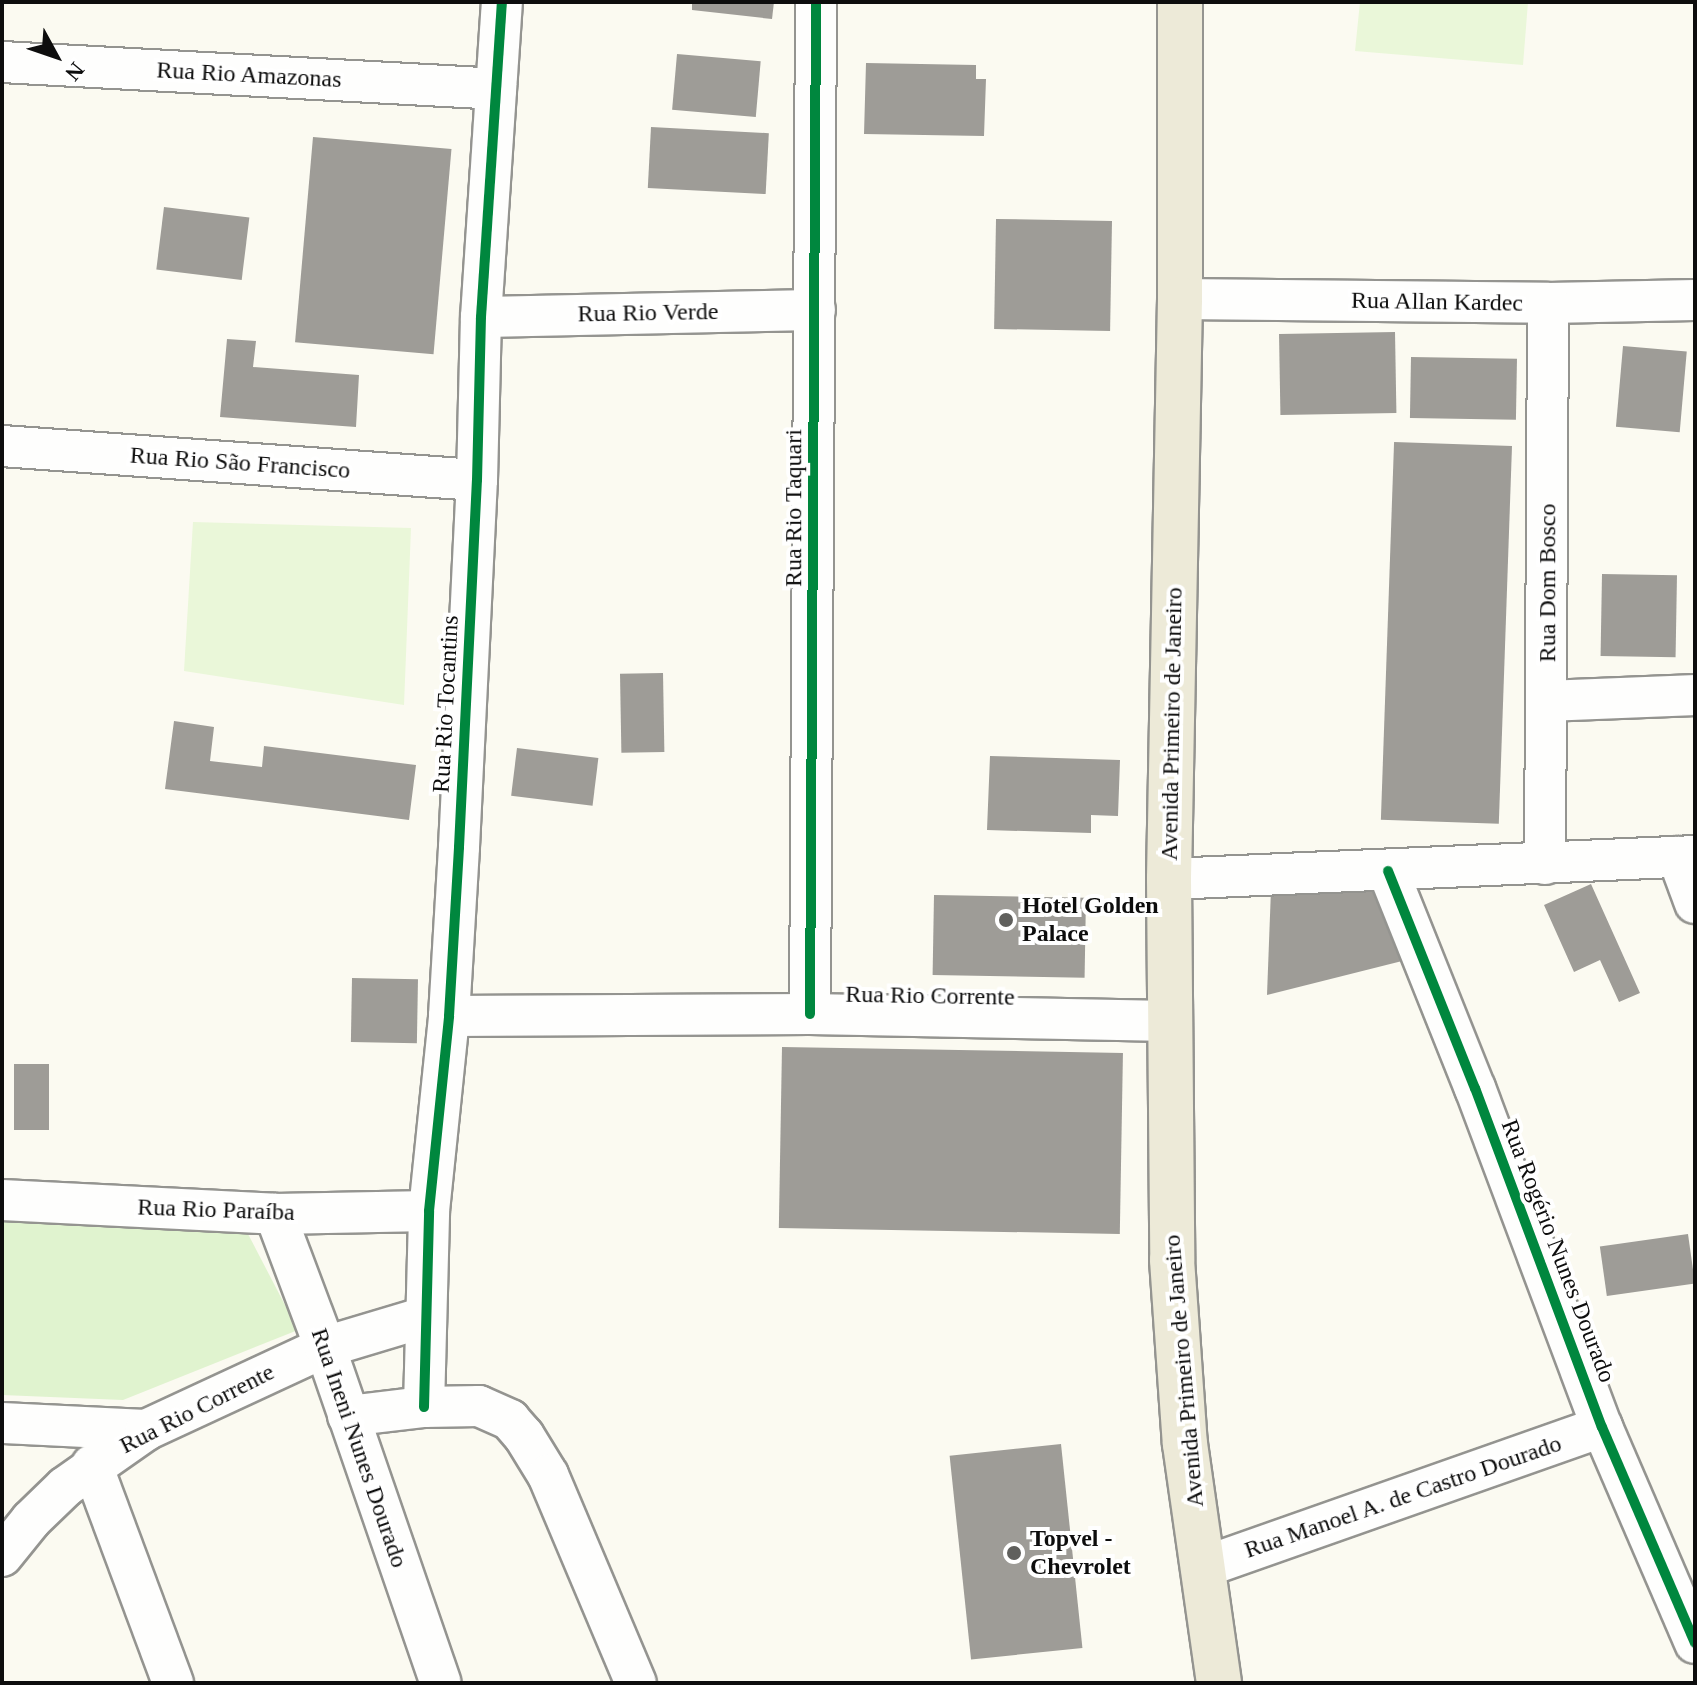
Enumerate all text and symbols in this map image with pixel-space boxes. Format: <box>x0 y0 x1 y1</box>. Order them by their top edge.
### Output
north arrow <box>16 16 96 96</box>
street label: Rua Rio Amazonas <box>155 56 343 94</box>
text: N <box>60 58 89 86</box>
street label: Rua Allan Kardec <box>1350 286 1524 318</box>
street label: Rua Rio Verde <box>577 297 719 329</box>
street label: Rua Rio Taquari <box>780 429 808 587</box>
street label: Rua Rio São Francisco <box>129 441 351 485</box>
street label: Rua Dom Bosco <box>1534 504 1562 662</box>
street label: Avenida Primeiro de Janeiro <box>1155 587 1189 861</box>
street label: Rua Rio Tocantins <box>427 614 465 794</box>
place label: Hotel Golden Palace <box>1022 892 1159 948</box>
marker: Hotel Golden Palace <box>997 911 1015 929</box>
street label: Rua Rio Corrente <box>845 980 1015 1012</box>
street label: Rua Rogério Nunes Dourado <box>1495 1115 1621 1387</box>
street label: Rua Rio Paraíba <box>137 1193 295 1227</box>
street label: Avenida Primeiro de Janeiro <box>1158 1234 1210 1508</box>
street label: Rua Ineni Nunes Dourado <box>304 1325 414 1571</box>
street label: Rua Rio Corrente <box>115 1358 279 1460</box>
street label: Rua Manoel A. de Castro Dourado <box>1240 1429 1566 1565</box>
place label: Topvel - Chevrolet <box>1030 1525 1131 1581</box>
marker: Topvel - Chevrolet <box>1005 1544 1023 1562</box>

